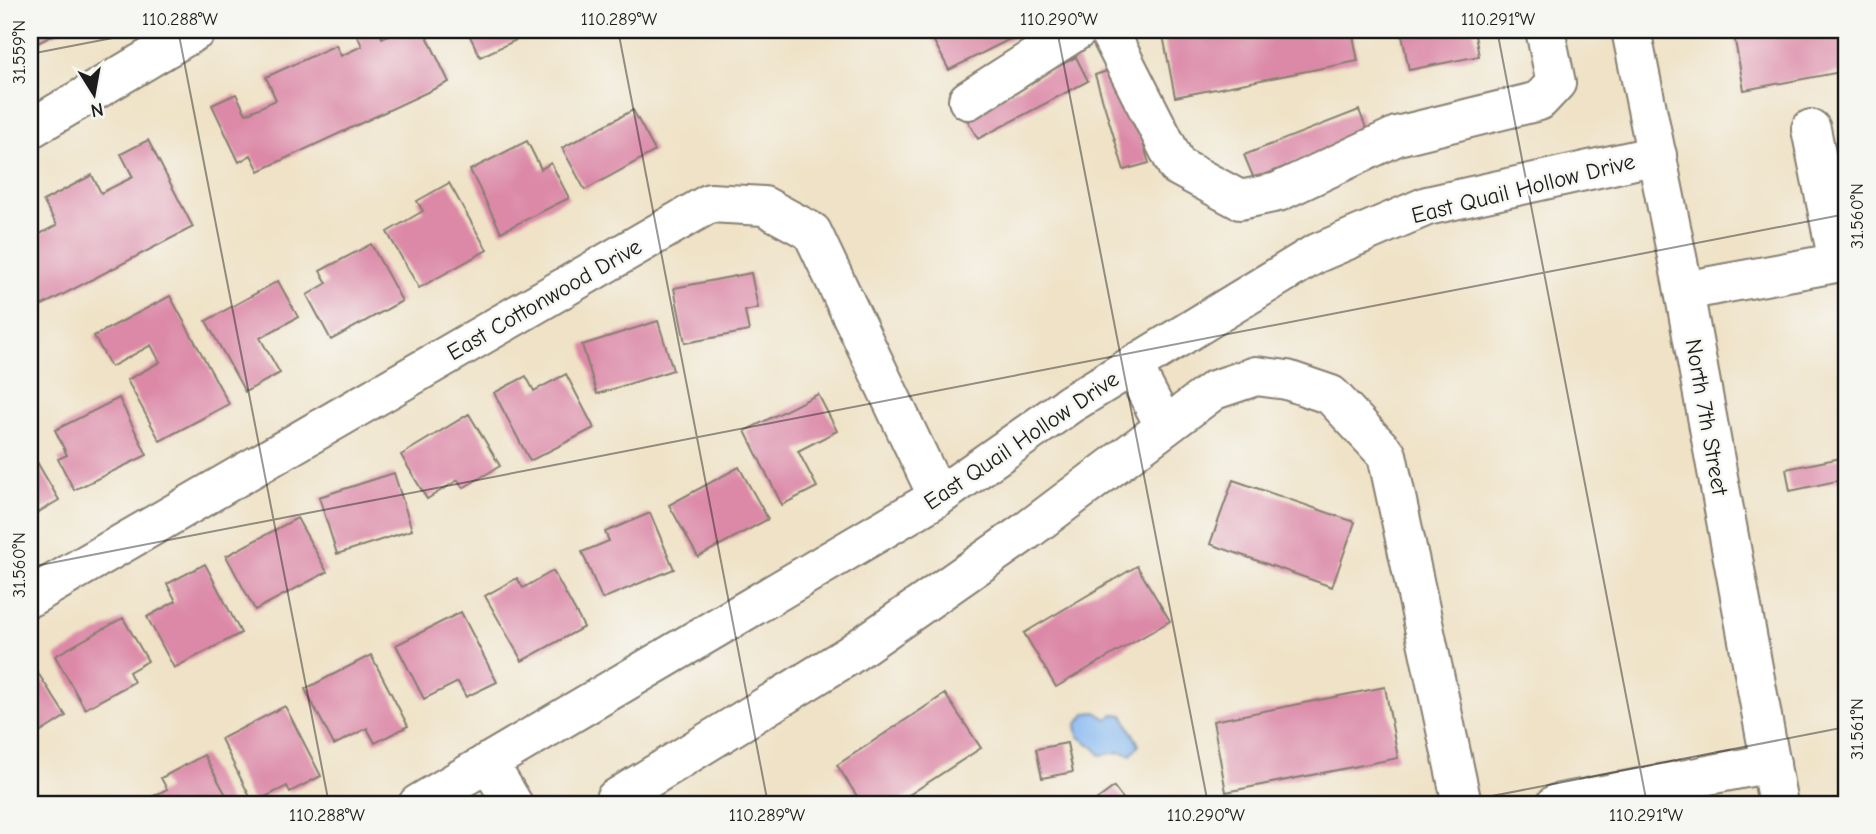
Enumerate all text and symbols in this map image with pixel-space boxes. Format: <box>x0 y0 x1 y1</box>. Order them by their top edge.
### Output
text: 110.288°W <box>142 9 218 30</box>
text: 110.289°W <box>581 9 658 30</box>
text: 110.290°W <box>1020 9 1098 30</box>
text: 110.291°W <box>1461 9 1535 30</box>
text: 31.559°N <box>9 20 30 84</box>
north arrow <box>60 60 130 130</box>
text: N <box>89 98 105 122</box>
street label: East Quail Hollow Drive <box>1409 148 1638 229</box>
text: 31.560°N <box>1847 183 1868 249</box>
street label: East Cottonwood Drive <box>442 233 646 366</box>
street label: North 7th Street <box>1679 337 1734 499</box>
street label: East Quail Hollow Drive <box>919 365 1124 516</box>
text: 31.560°N <box>9 532 30 598</box>
text: 31.561°N <box>1847 698 1868 760</box>
text: 110.288°W <box>289 805 365 826</box>
text: 110.289°W <box>729 805 806 826</box>
text: 110.290°W <box>1167 805 1245 826</box>
text: 110.291°W <box>1609 805 1683 826</box>

